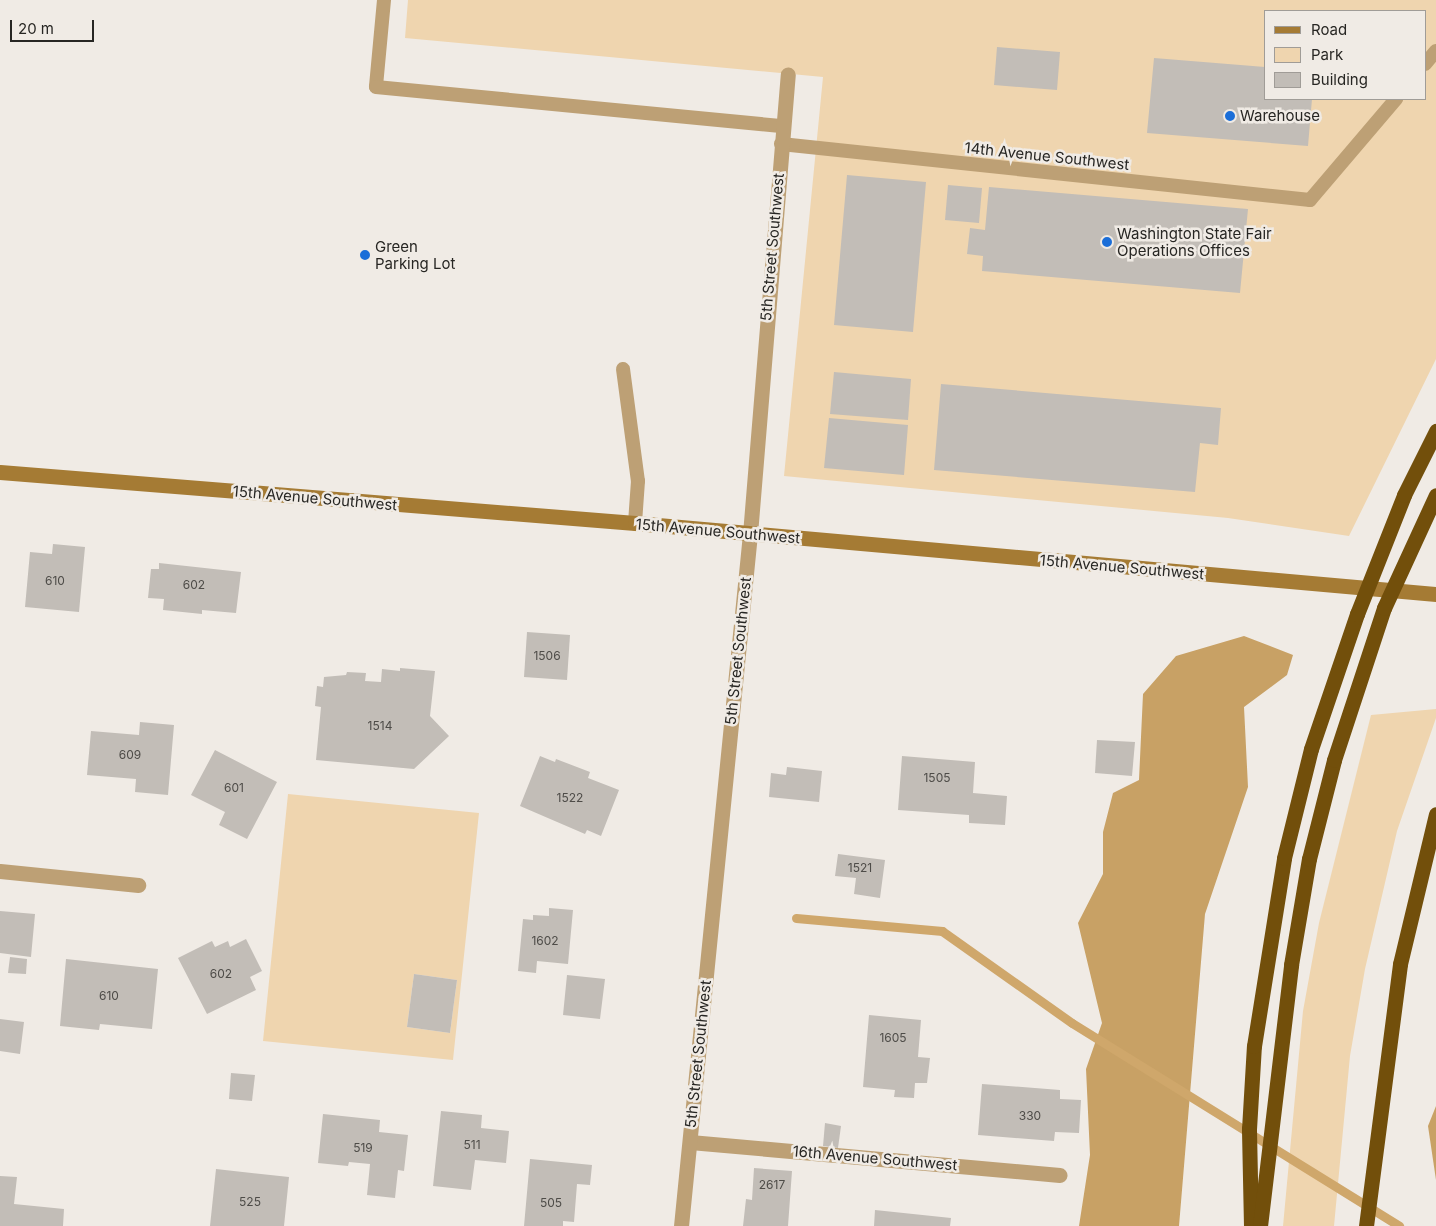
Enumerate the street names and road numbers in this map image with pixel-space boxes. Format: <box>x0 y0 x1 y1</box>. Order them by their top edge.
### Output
street label: 14th Avenue Southwest <box>964 138 1130 174</box>
street label: 5th Street Southwest <box>757 172 787 322</box>
street label: 15th Avenue Southwest <box>232 482 398 514</box>
street label: 15th Avenue Southwest <box>635 515 801 547</box>
street label: 15th Avenue Southwest <box>1039 551 1205 583</box>
street label: 5th Street Southwest <box>721 576 755 726</box>
street label: 5th Street Southwest <box>681 979 715 1129</box>
street label: 16th Avenue Southwest <box>792 1142 958 1174</box>

